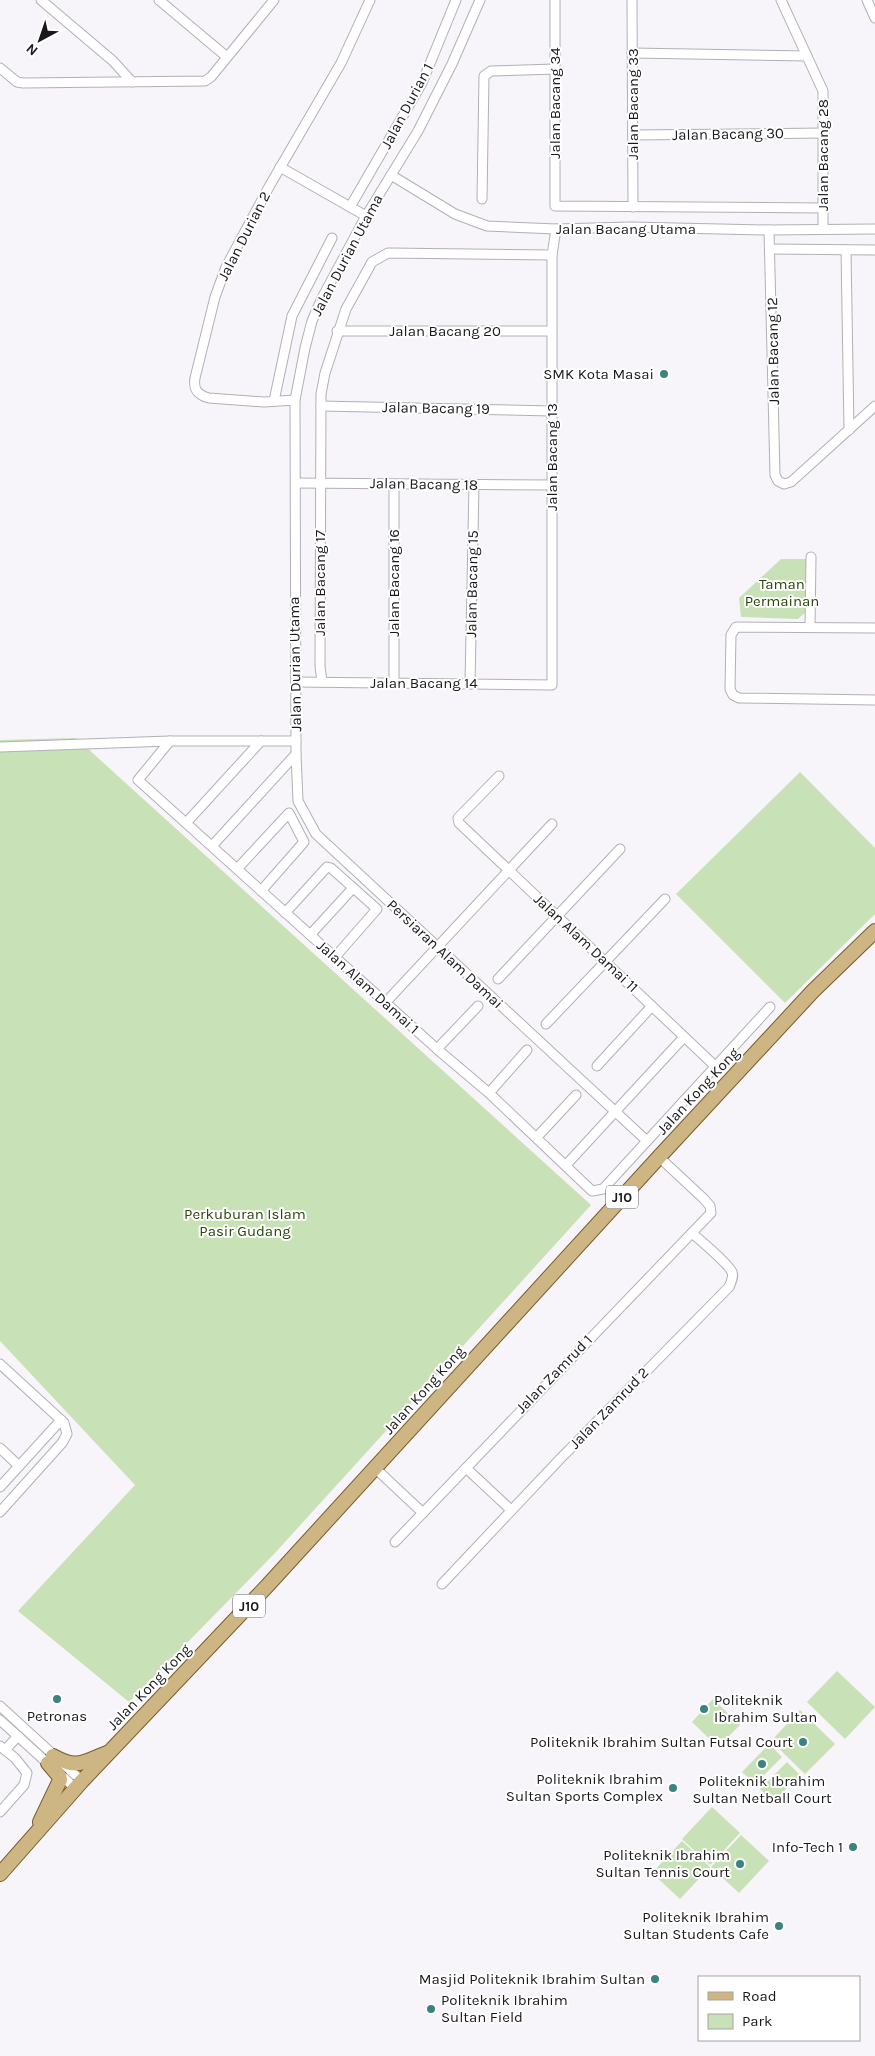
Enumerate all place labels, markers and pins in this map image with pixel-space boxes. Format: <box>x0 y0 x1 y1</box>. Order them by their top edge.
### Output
place label: SMK Kota Masai <box>543 365 654 383</box>
marker: SMK Kota Masai <box>658 368 670 380</box>
place label: Politeknik Ibrahim Sultan <box>714 1691 817 1726</box>
marker: Petronas <box>51 1693 63 1705</box>
marker: Politeknik Ibrahim Sultan <box>698 1703 710 1715</box>
place label: Petronas <box>27 1707 87 1725</box>
place label: Politeknik Ibrahim Sultan Futsal Court <box>530 1733 793 1751</box>
marker: Politeknik Ibrahim Sultan Futsal Court <box>797 1736 809 1748</box>
marker: Politeknik Ibrahim Sultan Netball Court <box>756 1758 768 1770</box>
place label: Politeknik Ibrahim Sultan Sports Complex <box>506 1770 663 1805</box>
place label: Politeknik Ibrahim Sultan Netball Court <box>692 1772 832 1807</box>
marker: Politeknik Ibrahim Sultan Sports Complex <box>667 1782 679 1794</box>
place label: Info-Tech 1 <box>772 1838 843 1856</box>
marker: Info-Tech 1 <box>847 1841 859 1853</box>
place label: Politeknik Ibrahim Sultan Tennis Court <box>595 1846 730 1881</box>
marker: Politeknik Ibrahim Sultan Tennis Court <box>734 1858 746 1870</box>
place label: Politeknik Ibrahim Sultan Students Cafe <box>623 1908 769 1943</box>
marker: Politeknik Ibrahim Sultan Students Cafe <box>773 1920 785 1932</box>
place label: Masjid Politeknik Ibrahim Sultan <box>419 1970 645 1988</box>
marker: Masjid Politeknik Ibrahim Sultan <box>649 1973 661 1985</box>
place label: Politeknik Ibrahim Sultan Field <box>441 1991 568 2026</box>
marker: Politeknik Ibrahim Sultan Field <box>425 2003 437 2015</box>

